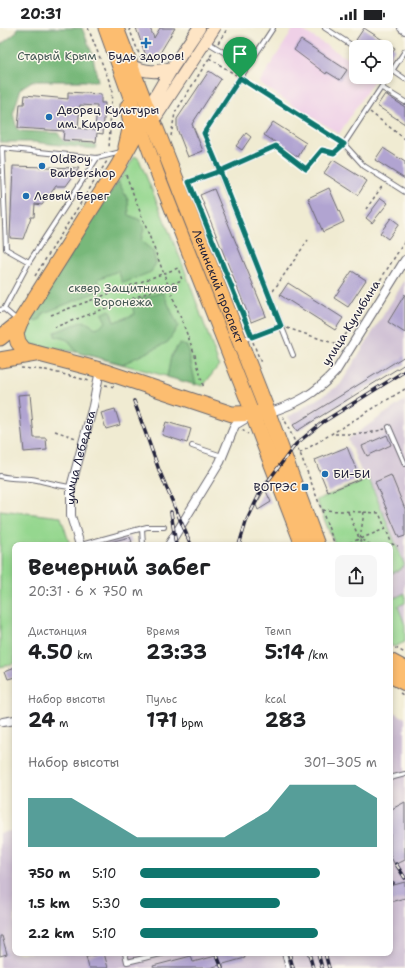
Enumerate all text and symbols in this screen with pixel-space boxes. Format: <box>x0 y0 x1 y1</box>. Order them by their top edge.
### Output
text: 20:31 <box>20 4 62 24</box>
pin <box>223 37 257 78</box>
marker: Будь здоров! <box>141 38 151 48</box>
map controls <box>349 40 393 84</box>
button: locate <box>349 40 393 84</box>
icon: arrive <box>229 43 251 65</box>
park label: Старый Крым <box>17 48 97 64</box>
place label: Будь здоров! <box>108 48 184 64</box>
place label: Дворец Культуры им. Кирова <box>57 102 159 132</box>
marker: Дворец Культуры им. Кирова <box>44 112 54 122</box>
place label: OldBoy Barbershop <box>50 151 116 181</box>
marker: OldBoy Barbershop <box>37 161 47 171</box>
place label: Левый Берег <box>34 188 110 204</box>
marker: Левый Берег <box>21 191 31 201</box>
street label: Ленинский проспект <box>188 227 248 346</box>
street label: улица Кулибина <box>318 277 384 369</box>
park label: сквер Защитников Воронежа <box>68 280 178 310</box>
street label: улица Лебедева <box>63 408 100 505</box>
place label: БИ-БИ <box>333 466 370 482</box>
marker: БИ-БИ <box>320 469 330 479</box>
place label: ВОГРЭС <box>254 479 297 495</box>
marker: ВОГРЭС <box>300 482 310 492</box>
text: Вечерний забег <box>28 553 210 582</box>
button: share <box>335 555 377 597</box>
text: 20:31 · 6 × 750 m <box>28 583 143 600</box>
text: Дистанция <box>28 624 87 639</box>
text: Время <box>146 624 180 639</box>
text: Темп <box>265 624 291 639</box>
text: 4.50 <box>28 639 73 665</box>
text: 23:33 <box>146 639 207 665</box>
text: 5:14 <box>265 639 304 665</box>
text: km <box>73 648 92 663</box>
text: /km <box>304 648 328 663</box>
text: Набор высоты <box>28 692 105 707</box>
text: Пульс <box>146 692 177 707</box>
text: kcal <box>265 692 286 707</box>
text: 24 <box>28 707 55 733</box>
text: 171 <box>146 707 177 733</box>
text: 283 <box>265 707 306 733</box>
text: m <box>55 716 68 731</box>
text: bpm <box>177 716 203 731</box>
text: Набор высоты <box>28 754 119 771</box>
text: 301–305 m <box>303 754 377 771</box>
text: 750 m <box>28 865 70 882</box>
text: 5:10 <box>92 865 116 882</box>
text: 1.5 km <box>28 895 70 912</box>
text: 5:30 <box>92 895 120 912</box>
text: 2.2 km <box>28 925 74 942</box>
text: 5:10 <box>92 925 116 942</box>

